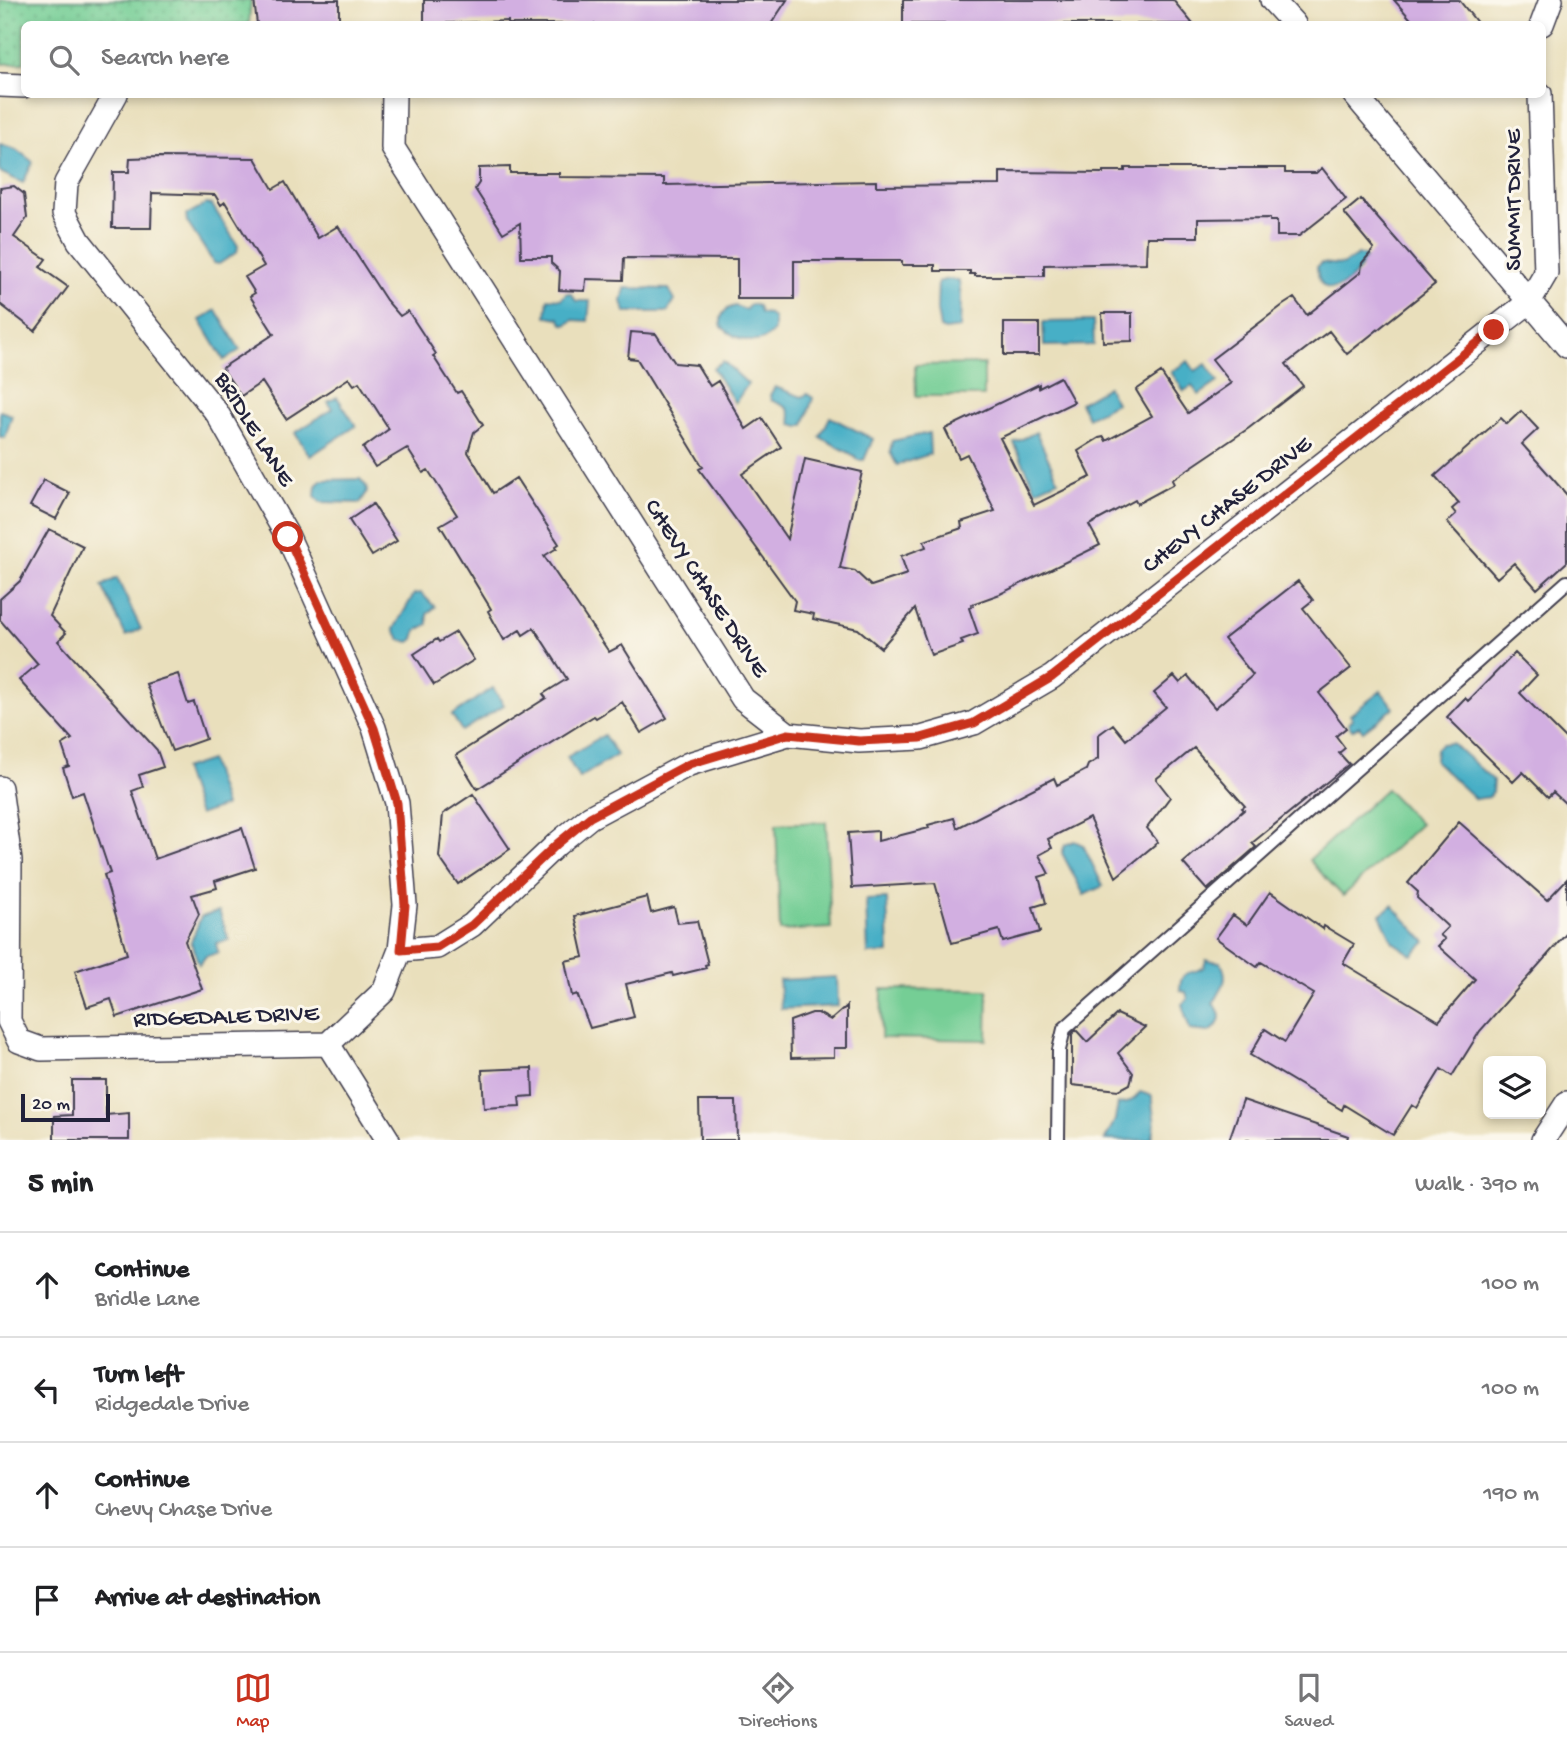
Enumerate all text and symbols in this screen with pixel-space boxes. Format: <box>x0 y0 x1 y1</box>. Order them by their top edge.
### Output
search box <box>21 21 1546 98</box>
icon: search <box>45 41 83 79</box>
text: Search here <box>101 44 229 75</box>
street label: SUMMIT DRIVE <box>1501 128 1530 271</box>
route end <box>1478 314 1509 345</box>
street label: BRIDLE LANE <box>206 367 300 493</box>
street label: CHEVY CHASE DRIVE <box>1138 430 1319 581</box>
street label: CHEVY CHASE DRIVE <box>637 494 774 684</box>
route start <box>272 521 303 552</box>
street label: RIDGEDALE DRIVE <box>133 1000 320 1036</box>
map controls <box>1483 1056 1546 1119</box>
button: layers <box>1483 1056 1546 1119</box>
scale bar <box>21 1091 110 1123</box>
text: 20 m <box>32 1094 70 1117</box>
text: 5 min <box>28 1168 93 1203</box>
text: Walk · 390 m <box>1415 1172 1539 1199</box>
text: Continue <box>95 1256 189 1287</box>
icon: ahead <box>28 1266 66 1304</box>
text: 100 m <box>1482 1271 1539 1298</box>
text: Bridle Lane <box>95 1287 200 1314</box>
text: Turn left <box>95 1361 183 1392</box>
icon: left <box>28 1371 66 1409</box>
text: 100 m <box>1482 1376 1539 1403</box>
text: Ridgedale Drive <box>95 1392 249 1419</box>
text: Continue <box>95 1466 189 1497</box>
icon: ahead <box>28 1476 66 1514</box>
text: 190 m <box>1483 1481 1539 1508</box>
text: Chevy Chase Drive <box>95 1497 272 1524</box>
icon: arrive <box>28 1581 66 1619</box>
text: Arrive at destination <box>95 1584 320 1615</box>
tab: Map <box>234 1669 272 1734</box>
tab: Directions <box>740 1669 817 1734</box>
tab: Saved <box>1284 1669 1333 1734</box>

